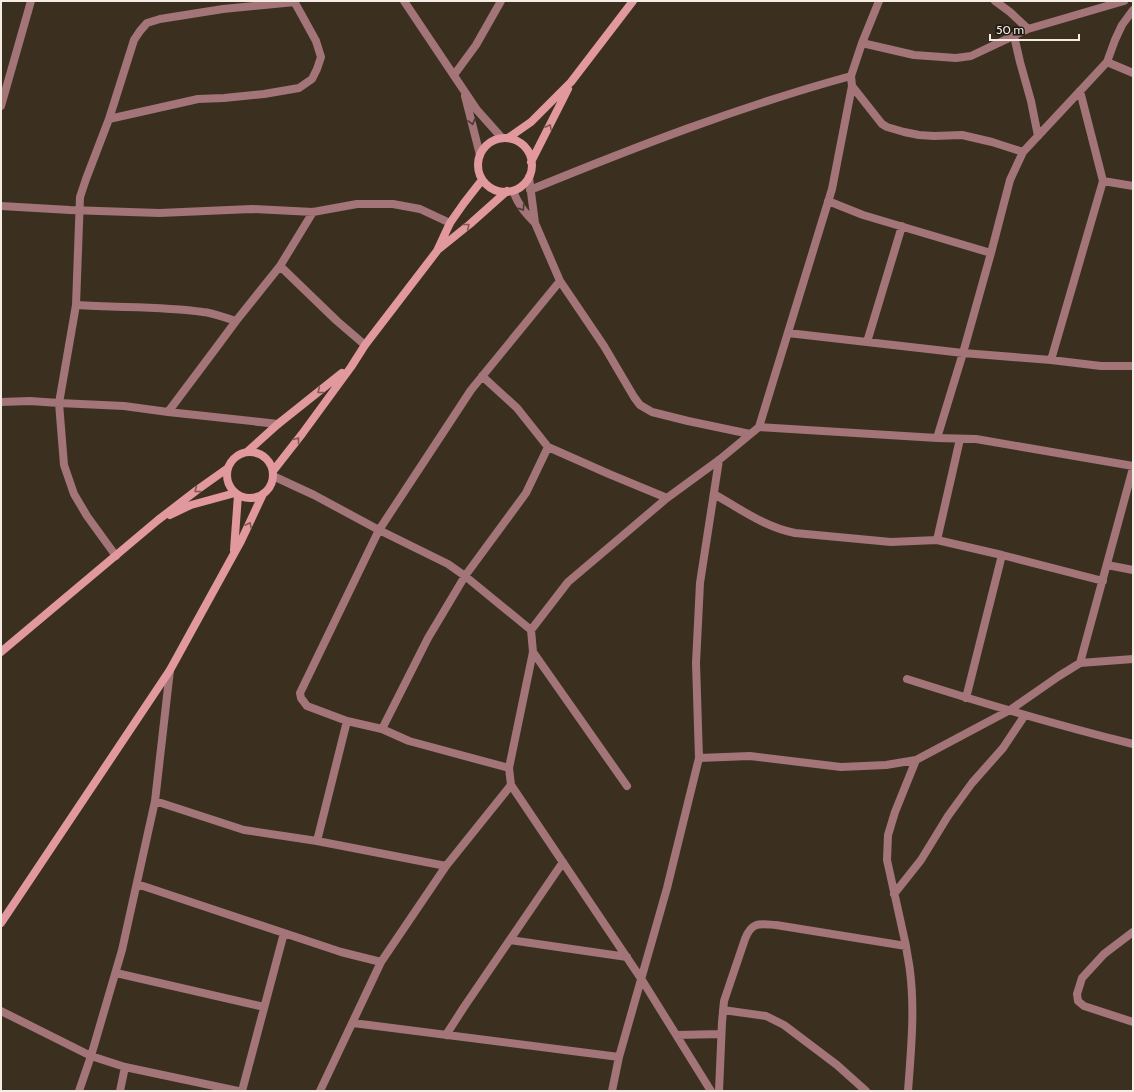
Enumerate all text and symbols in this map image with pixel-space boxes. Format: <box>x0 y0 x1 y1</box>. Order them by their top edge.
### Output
scale bar <box>990 16 1079 42</box>
text: 50 m <box>996 22 1024 37</box>
one-way arrow <box>467 119 475 125</box>
one-way arrow <box>544 123 552 131</box>
one-way arrow <box>517 204 525 211</box>
one-way arrow <box>462 224 470 231</box>
one-way arrow <box>318 386 325 393</box>
one-way arrow <box>292 438 299 445</box>
one-way arrow <box>194 485 201 492</box>
one-way arrow <box>244 522 252 529</box>

